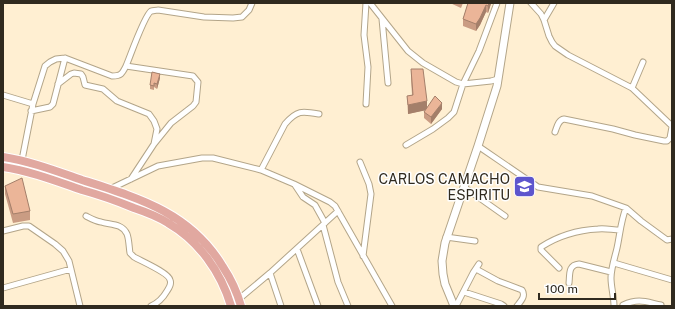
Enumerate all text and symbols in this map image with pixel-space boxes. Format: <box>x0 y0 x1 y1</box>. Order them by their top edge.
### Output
place label: CARLOS CAMACHO ESPIRITU <box>378 171 510 203</box>
school or university icon: CARLOS CAMACHO ESPIRITU <box>512 174 538 200</box>
scale bar <box>539 275 615 301</box>
text: 100 m <box>545 282 578 296</box>

